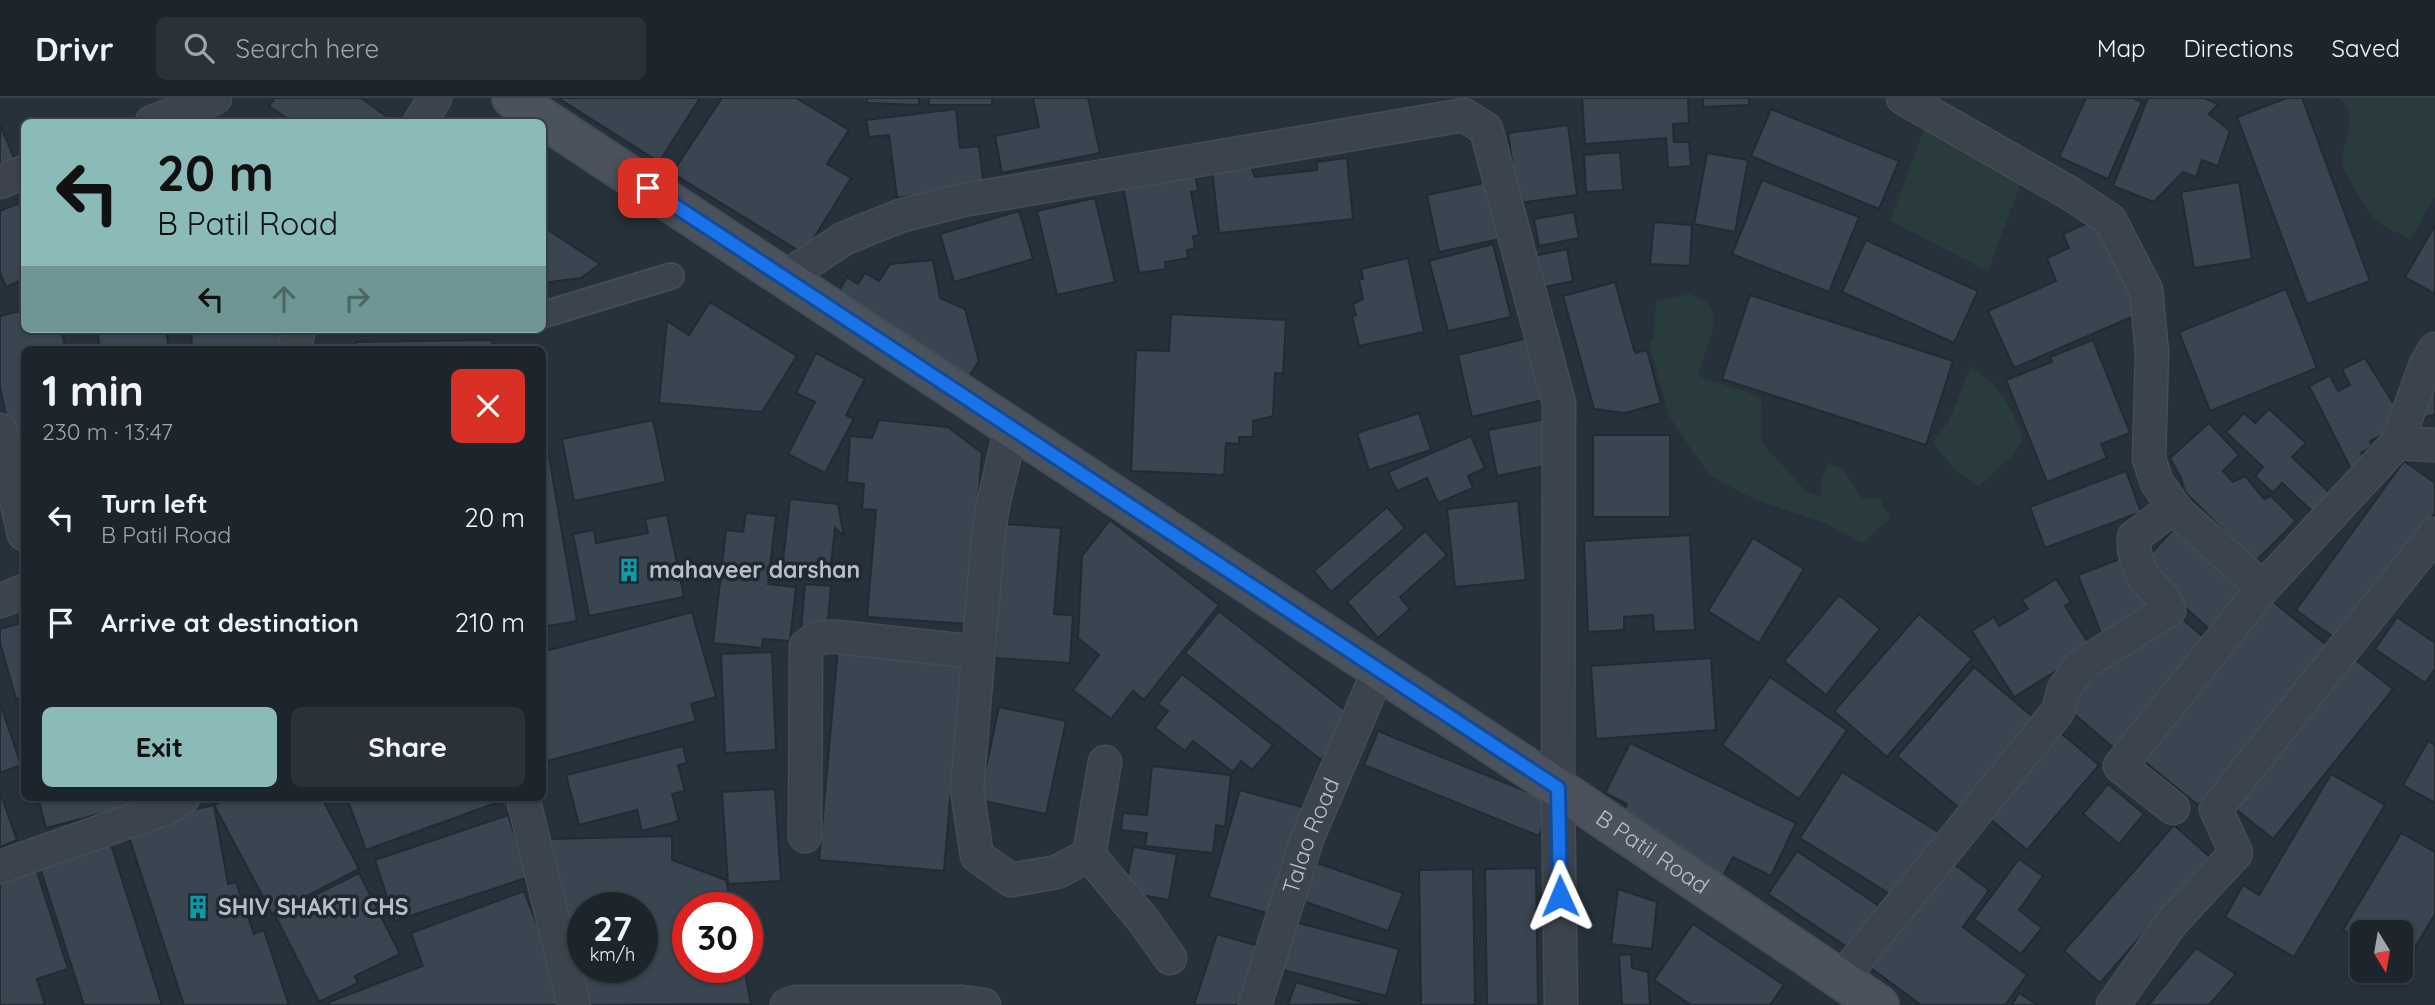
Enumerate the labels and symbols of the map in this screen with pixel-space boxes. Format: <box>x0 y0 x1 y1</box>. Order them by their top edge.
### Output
pin <box>618 158 678 218</box>
place label: mahaveer darshan <box>649 555 860 584</box>
building icon: mahaveer darshan <box>615 556 643 584</box>
street label: Talao Road <box>1276 773 1345 898</box>
street label: B Patil Road <box>1591 803 1715 900</box>
position arrow <box>1523 859 1597 933</box>
place label: SHIV SHAKTI CHS <box>218 892 409 921</box>
speed limit sign: 30 <box>672 892 763 983</box>
building icon: SHIV SHAKTI CHS <box>184 893 212 921</box>
north arrow <box>2350 920 2413 984</box>

